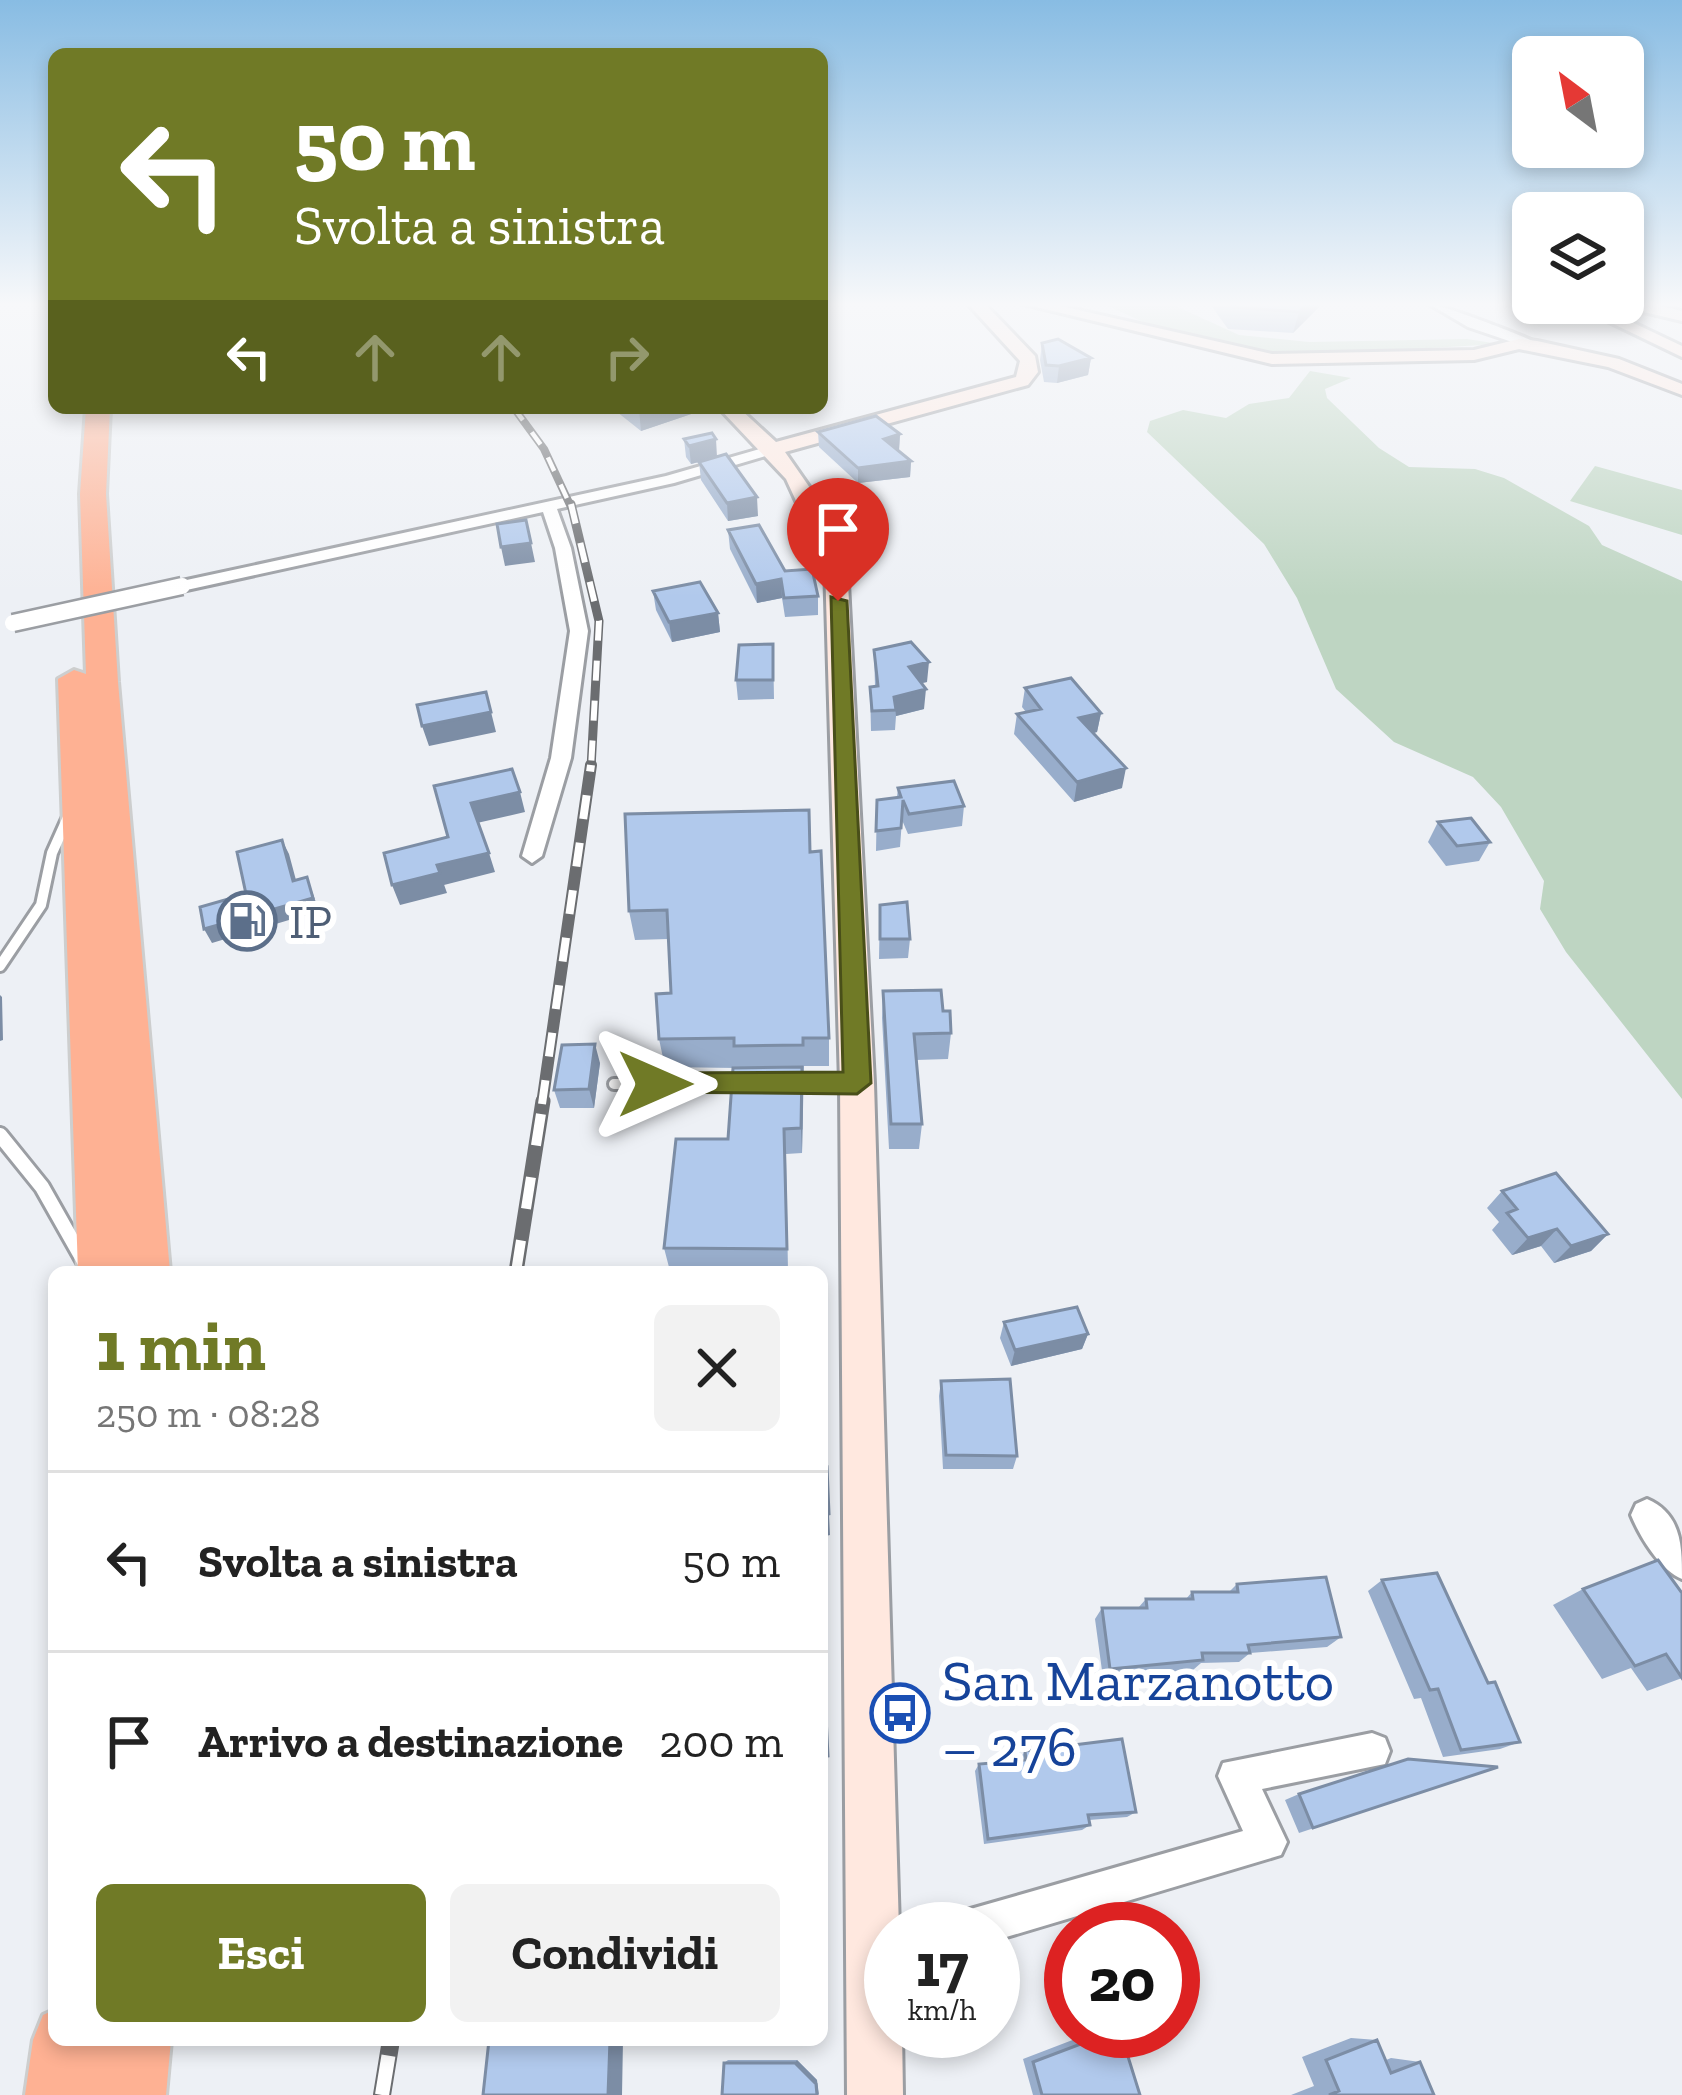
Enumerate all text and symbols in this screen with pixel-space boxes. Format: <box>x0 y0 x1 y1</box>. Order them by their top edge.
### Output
north arrow <box>1512 36 1644 168</box>
map controls <box>1512 36 1644 324</box>
text: 50 m <box>294 91 476 192</box>
icon: left <box>96 96 252 252</box>
button: layers <box>1512 192 1644 324</box>
text: Svolta a sinistra <box>294 193 665 258</box>
icon: left <box>216 324 282 390</box>
icon: ahead <box>342 324 408 390</box>
icon: ahead <box>468 324 534 390</box>
icon: right <box>594 324 660 390</box>
pin <box>787 478 889 601</box>
icon: arrive <box>805 496 871 562</box>
fuel station icon: IP <box>216 890 278 952</box>
place label: IP <box>289 893 332 950</box>
position arrow <box>592 1021 718 1147</box>
text: 1 min <box>96 1302 266 1388</box>
button: close <box>654 1305 780 1431</box>
text: 250 m · 08:28 <box>96 1390 321 1437</box>
icon: left <box>96 1529 162 1595</box>
text: Svolta a sinistra <box>198 1535 518 1589</box>
text: 50 m <box>682 1535 780 1589</box>
place label: San Marzanotto – 276 <box>942 1646 1334 1781</box>
bus stop icon: San Marzanotto – 276 <box>869 1682 931 1744</box>
icon: arrive <box>96 1709 162 1775</box>
text: Arrivo a destinazione <box>198 1715 623 1769</box>
text: 200 m <box>659 1715 783 1769</box>
button: Esci <box>96 1884 426 2022</box>
button: Condividi <box>450 1884 780 2022</box>
speed limit sign: 20 <box>1044 1902 1200 2058</box>
text: 17 <box>916 1929 968 2001</box>
text: km/h <box>908 1992 976 2028</box>

